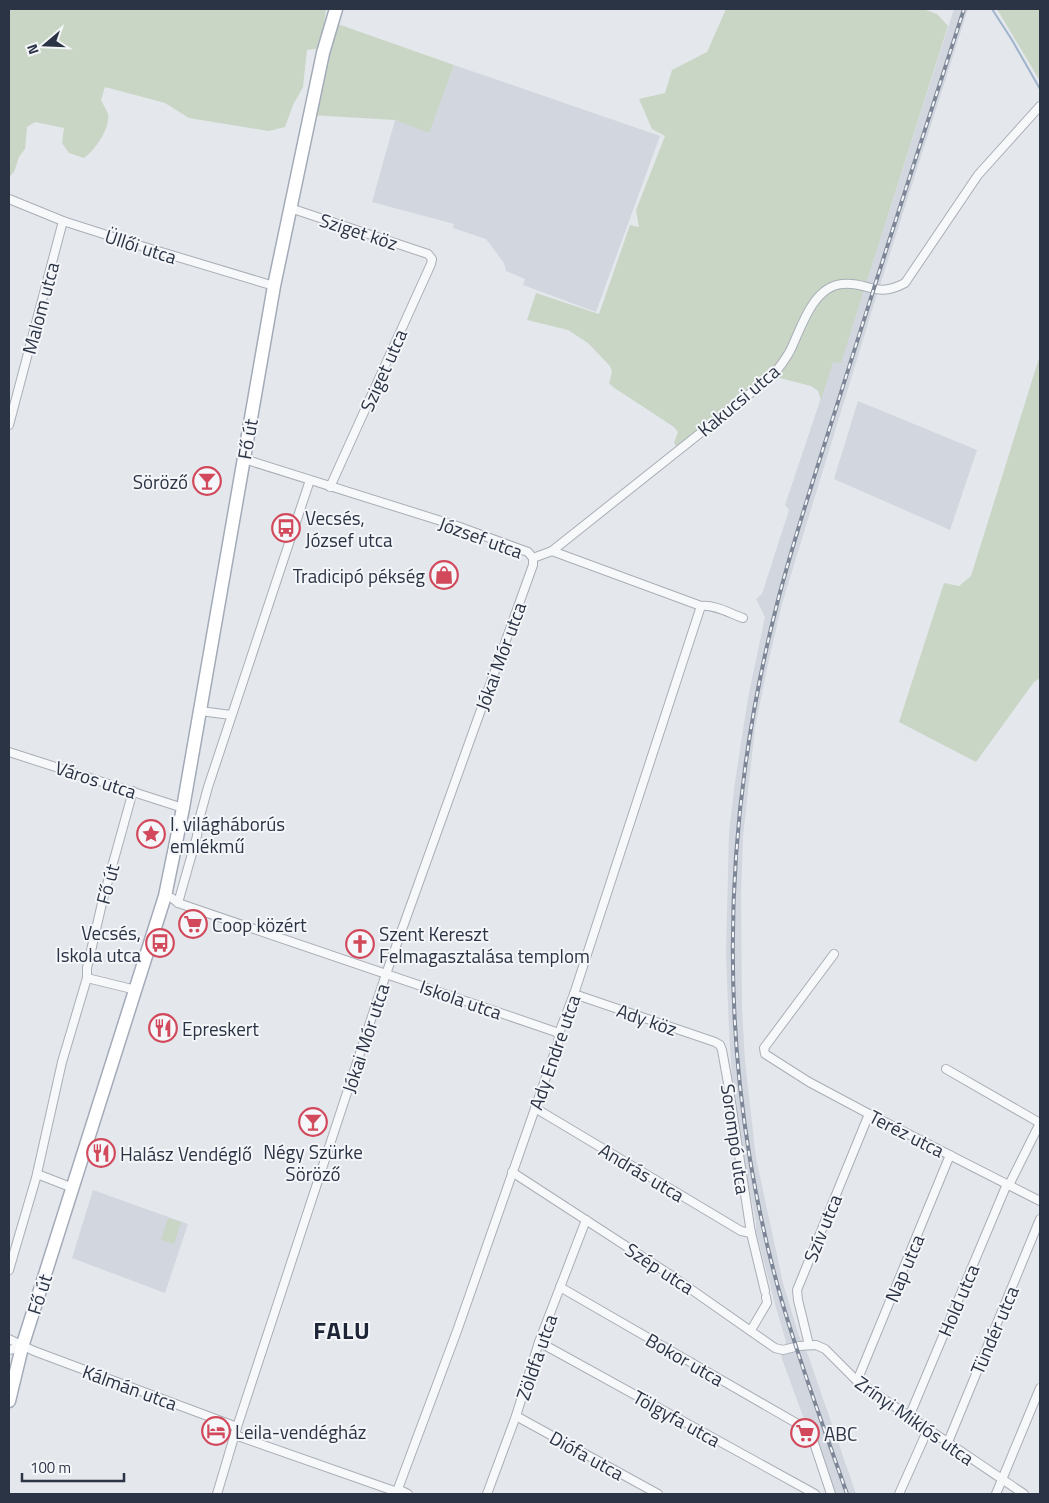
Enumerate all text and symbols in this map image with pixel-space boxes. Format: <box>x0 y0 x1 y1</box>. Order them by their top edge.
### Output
north arrow <box>20 20 70 70</box>
text: N <box>21 41 44 57</box>
street label: Sziget köz <box>316 205 402 257</box>
street label: Üllői utca <box>101 221 181 271</box>
street label: Malom utca <box>14 258 66 357</box>
street label: Sziget utca <box>352 324 414 416</box>
street label: Kakucsi utca <box>691 357 786 443</box>
street label: Fő út <box>229 416 265 462</box>
bar icon: Söröző <box>192 466 222 496</box>
place label: Söröző <box>133 467 188 496</box>
place label: Vecsés, József utca <box>305 503 393 554</box>
street label: József utca <box>435 508 528 566</box>
bus stop icon: Vecsés, József utca <box>271 513 301 543</box>
shop icon: Tradicipó pékség <box>429 560 459 590</box>
place label: Tradicipó pékség <box>293 561 425 590</box>
street label: Jókai Mór utca <box>467 597 533 714</box>
street label: Város utca <box>52 752 141 806</box>
place label: I. világháborús emlékmű <box>170 809 285 860</box>
place icon: I. világháborús emlékmű <box>136 819 166 849</box>
street label: Fő út <box>88 860 126 907</box>
supermarket icon: Coop közért <box>178 909 208 939</box>
place label: Coop közért <box>212 910 307 939</box>
place label: Vecsés, Iskola utca <box>56 918 141 969</box>
place label: Szent Kereszt Felmagasztalása templom <box>379 919 590 970</box>
bus stop icon: Vecsés, Iskola utca <box>145 928 175 958</box>
church icon: Szent Kereszt Felmagasztalása templom <box>345 929 375 959</box>
street label: Iskola utca <box>416 971 506 1027</box>
street label: Jókai Mór utca <box>334 979 396 1096</box>
street label: Ady Endre utca <box>521 990 587 1114</box>
street label: Ady köz <box>613 995 681 1043</box>
restaurant icon: Epreskert <box>148 1013 178 1043</box>
place label: Epreskert <box>182 1014 259 1043</box>
street label: Sorompó utca <box>714 1082 758 1197</box>
street label: Teréz utca <box>864 1102 950 1165</box>
bar icon: Négy Szürke Söröző <box>298 1107 328 1137</box>
street label: András utca <box>594 1135 691 1209</box>
place label: Négy Szürke Söröző <box>263 1137 363 1188</box>
restaurant icon: Halász Vendéglő <box>86 1138 116 1168</box>
place label: Halász Vendéglő <box>120 1139 252 1168</box>
street label: Szív utca <box>795 1189 849 1266</box>
street label: Nap utca <box>877 1229 931 1306</box>
street label: Szép utca <box>620 1235 701 1301</box>
street label: Hold utca <box>930 1259 986 1341</box>
street label: Fő út <box>19 1270 59 1318</box>
street label: Tündér utca <box>962 1281 1026 1379</box>
street label: Zöldfa utca <box>508 1310 564 1404</box>
district label: FALU <box>313 1312 371 1348</box>
street label: Bokor utca <box>641 1325 730 1393</box>
street label: Kálmán utca <box>78 1356 182 1418</box>
street label: Zrínyi Miklós utca <box>849 1368 981 1472</box>
street label: Tölgyfa utca <box>628 1382 727 1454</box>
hotel icon: Leila-vendégház <box>201 1416 231 1446</box>
place label: Leila-vendégház <box>235 1417 366 1446</box>
supermarket icon: ABC <box>790 1418 820 1448</box>
place label: ABC <box>824 1419 857 1448</box>
street label: Diófa utca <box>545 1423 630 1488</box>
scale bar <box>22 1450 125 1482</box>
text: 100 m <box>30 1456 71 1479</box>

